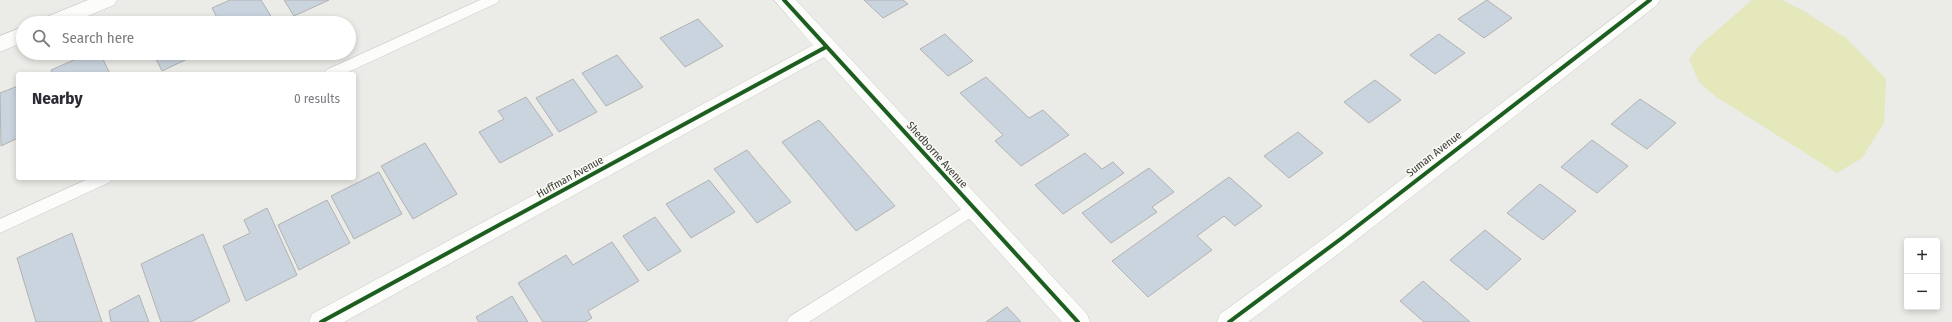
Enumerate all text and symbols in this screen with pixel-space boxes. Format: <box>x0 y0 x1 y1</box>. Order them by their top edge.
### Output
search box <box>16 16 356 60</box>
icon: search <box>30 27 52 49</box>
text: Search here <box>62 29 134 47</box>
text: Nearby <box>32 88 83 109</box>
text: 0 results <box>294 91 340 106</box>
street label: Shedborne Avenue <box>904 119 970 191</box>
street label: Suman Avenue <box>1404 128 1464 180</box>
street label: Huffman Avenue <box>534 153 606 201</box>
map controls <box>1904 238 1940 310</box>
button: + <box>1904 238 1940 274</box>
button: − <box>1904 274 1940 310</box>

